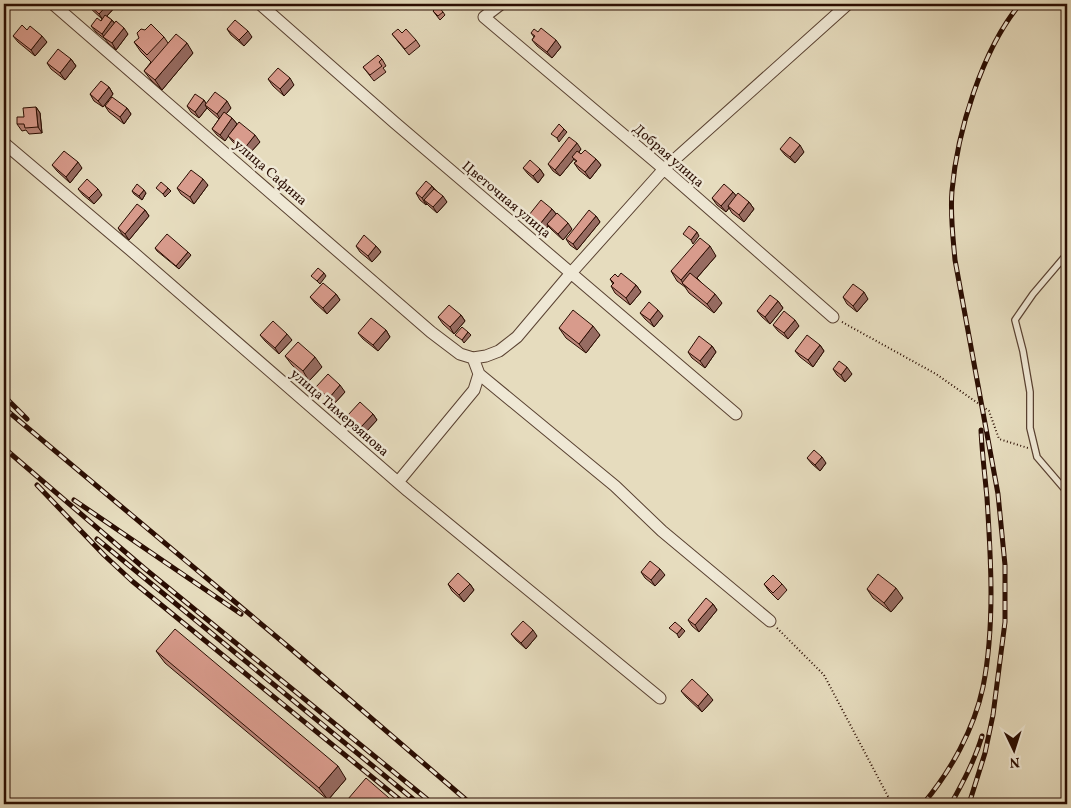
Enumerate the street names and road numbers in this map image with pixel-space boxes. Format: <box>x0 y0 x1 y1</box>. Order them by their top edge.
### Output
street label: Добрая улица <box>628 120 708 192</box>
street label: улица Сафина <box>229 136 311 210</box>
street label: Цветочная улица <box>457 157 555 243</box>
street label: улица Тимерзянова <box>286 365 392 461</box>

